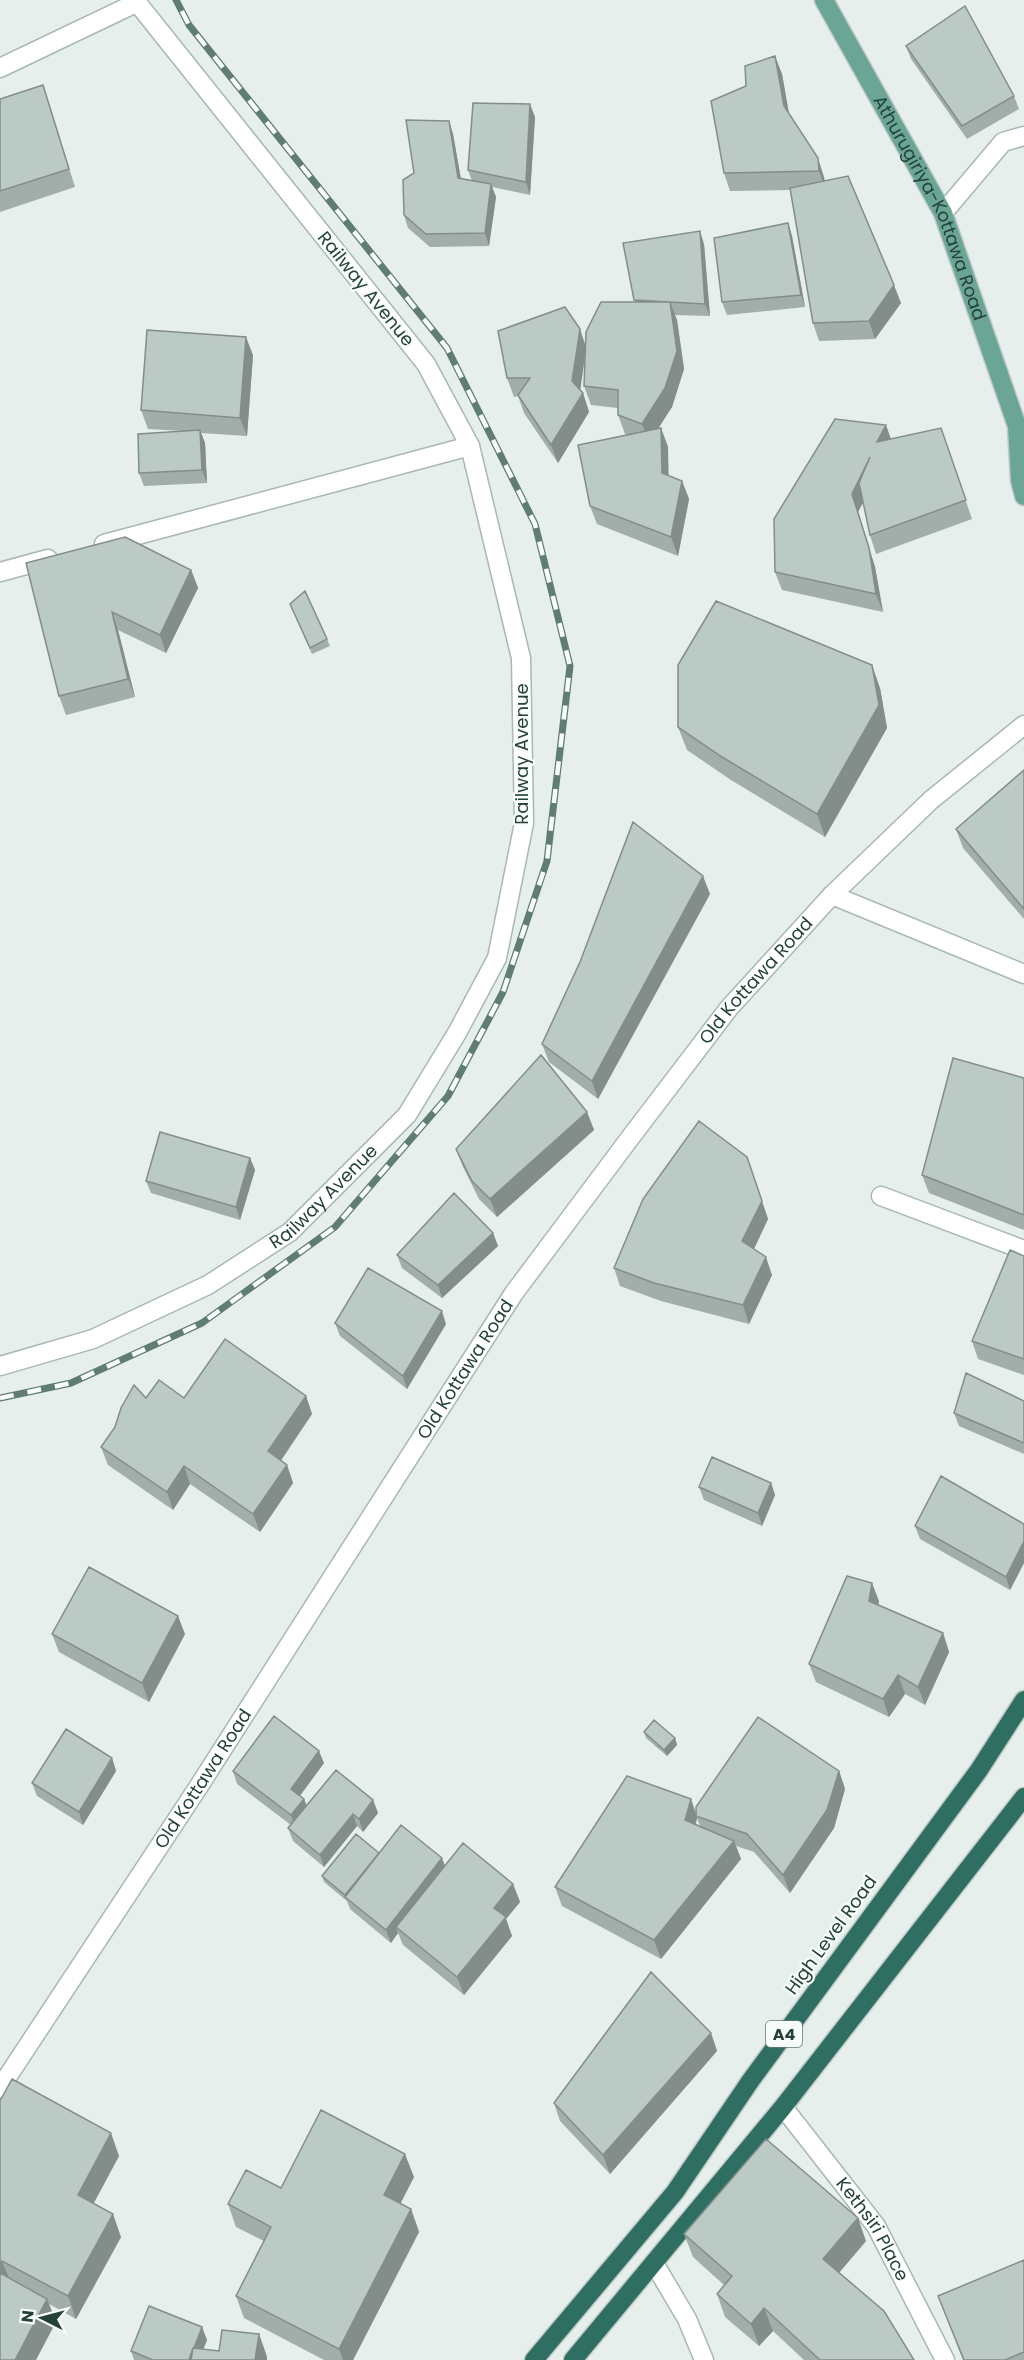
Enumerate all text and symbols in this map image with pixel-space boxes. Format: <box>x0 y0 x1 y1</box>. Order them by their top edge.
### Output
street label: Athurugiriya-Kottawa Road <box>868 90 992 324</box>
street label: Railway Avenue <box>312 226 421 352</box>
street label: Railway Avenue <box>509 683 534 825</box>
street label: Old Kottawa Road <box>693 911 818 1049</box>
street label: Railway Avenue <box>264 1138 383 1254</box>
street label: Old Kottawa Road <box>411 1294 519 1444</box>
street label: Old Kottawa Road <box>148 1704 257 1853</box>
street label: High Level Road <box>779 1870 882 1999</box>
road number: A4 <box>766 2021 802 2047</box>
street label: Kethsiri Place <box>830 2172 915 2285</box>
north arrow <box>12 2288 72 2348</box>
text: N <box>16 2309 40 2324</box>

